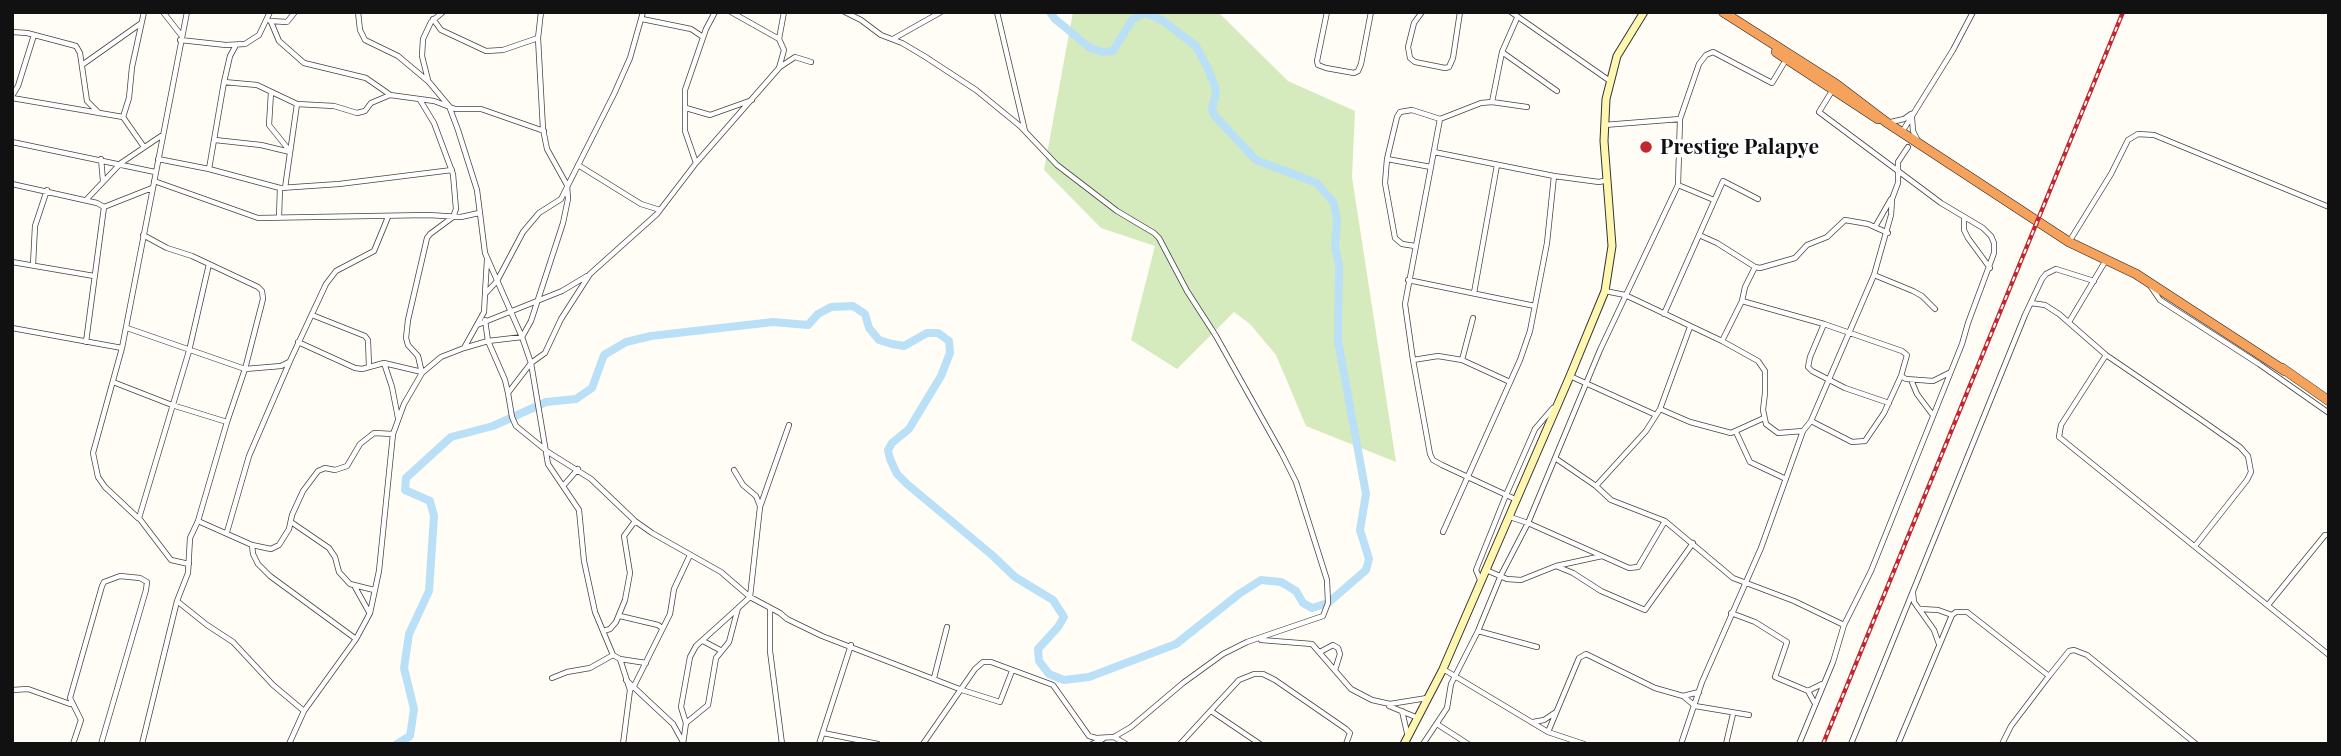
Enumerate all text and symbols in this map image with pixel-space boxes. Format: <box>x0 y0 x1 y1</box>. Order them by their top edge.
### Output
place label: Prestige Palapye <box>1660 134 1819 160</box>
marker: Prestige Palapye <box>1638 139 1654 155</box>

